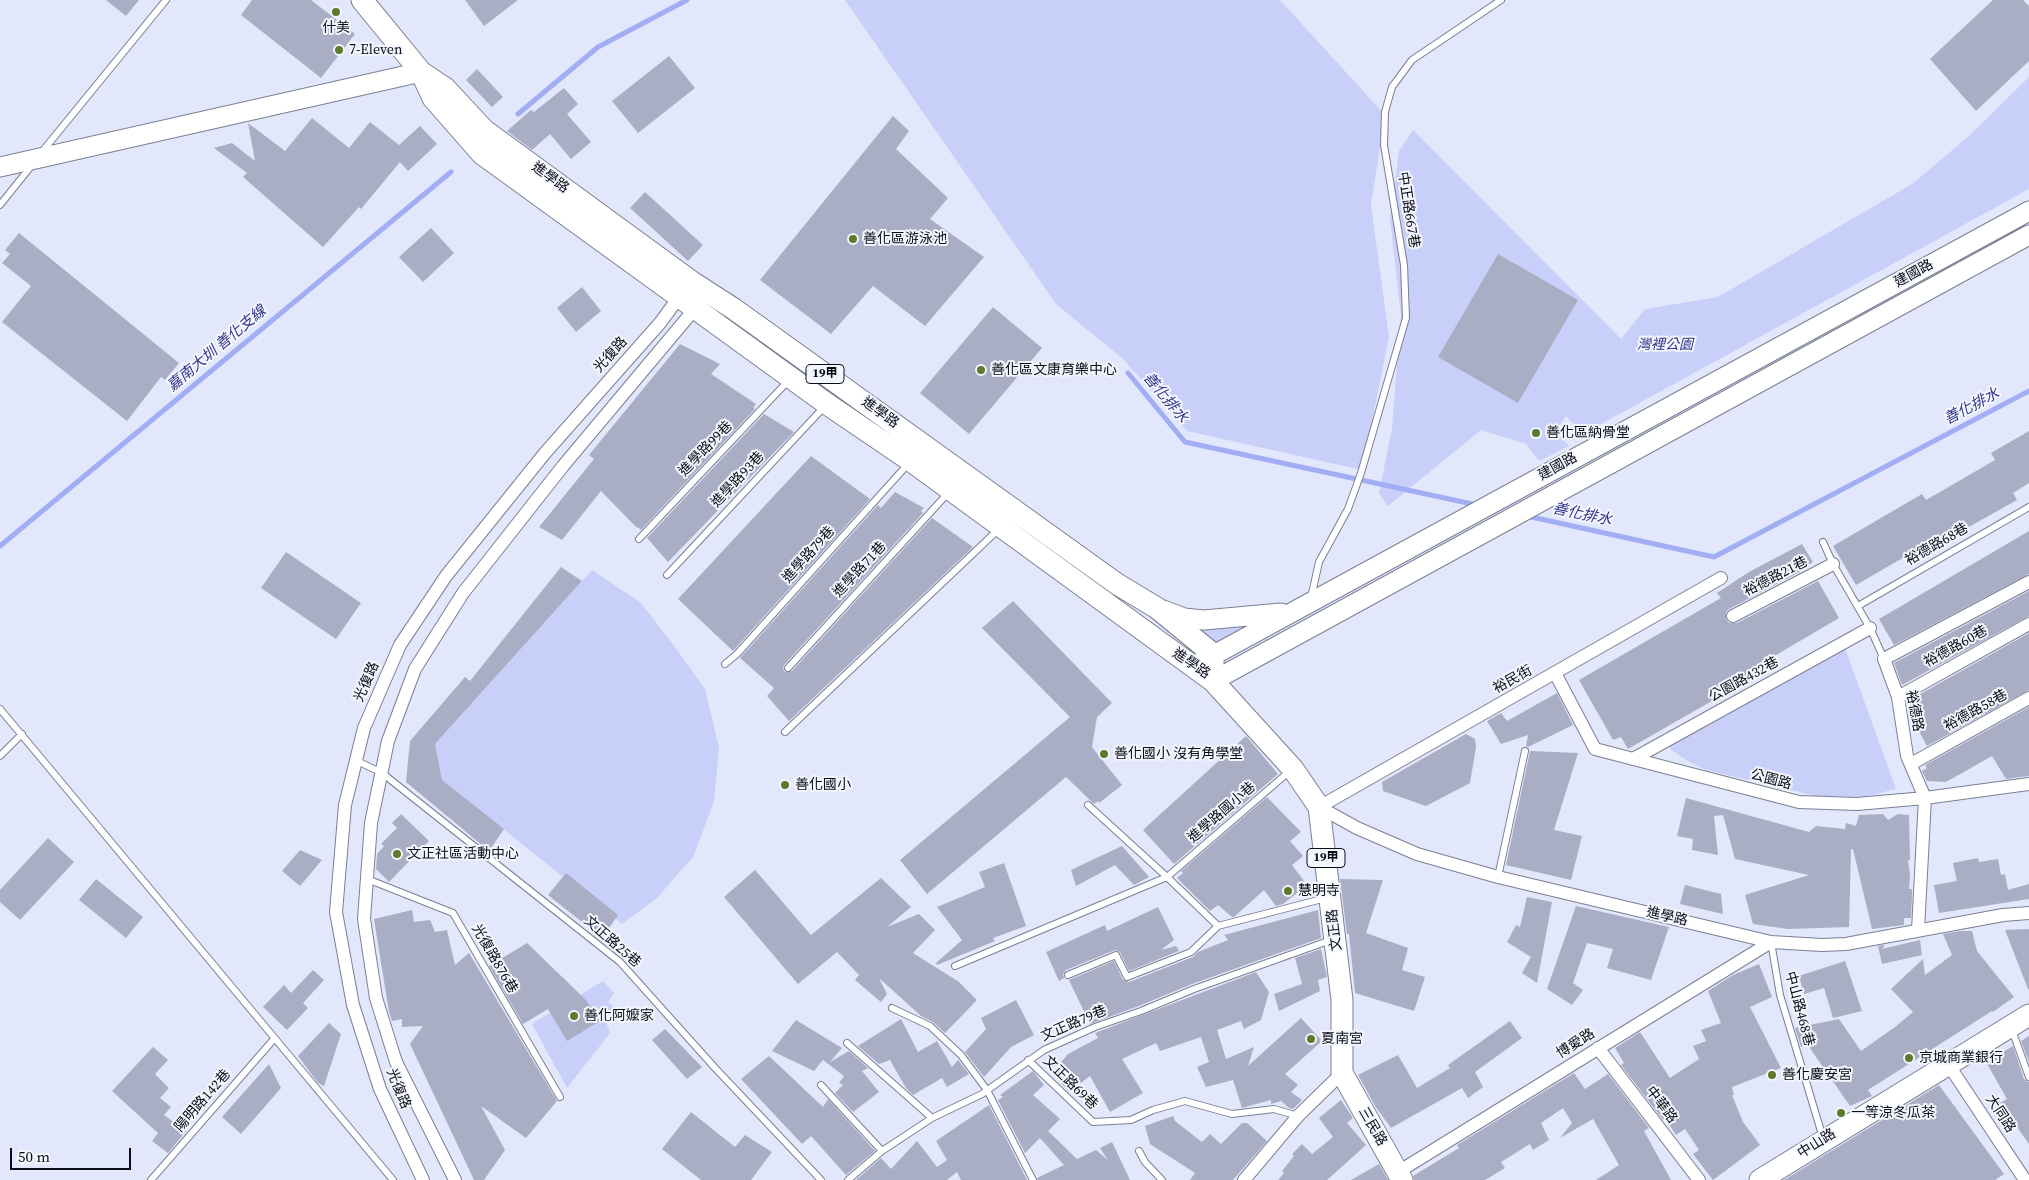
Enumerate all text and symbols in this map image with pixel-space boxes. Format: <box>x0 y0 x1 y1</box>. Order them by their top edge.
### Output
marker: 什美 <box>330 6 342 18</box>
place label: 什美 <box>322 20 350 36</box>
place label: 7-Eleven <box>349 42 402 58</box>
marker: 7-Eleven <box>333 44 345 56</box>
street label: 進學路 <box>528 159 572 197</box>
street label: 中正路667巷 <box>1394 171 1422 249</box>
place label: 善化區游泳池 <box>863 231 947 247</box>
marker: 善化區游泳池 <box>847 233 859 245</box>
street label: 建國路 <box>1892 256 1936 292</box>
water label: 嘉南大圳 善化支線 <box>164 302 270 396</box>
street label: 光復路 <box>591 334 631 376</box>
park label: 灣裡公園 <box>1637 337 1693 353</box>
place label: 善化區文康育樂中心 <box>991 362 1117 378</box>
road number: 19甲 <box>806 364 844 384</box>
marker: 善化區文康育樂中心 <box>975 364 987 376</box>
water label: 善化排水 <box>1139 369 1191 427</box>
water label: 善化排水 <box>1941 385 2003 429</box>
street label: 進學路 <box>858 394 902 432</box>
street label: 進學路99巷 <box>676 418 736 480</box>
place label: 善化區納骨堂 <box>1546 425 1630 441</box>
marker: 善化區納骨堂 <box>1530 427 1542 439</box>
street label: 進學路93巷 <box>708 449 768 511</box>
street label: 建國路 <box>1536 449 1580 485</box>
water label: 善化排水 <box>1551 500 1613 530</box>
street label: 裕德路68巷 <box>1902 520 1972 570</box>
street label: 進學路79巷 <box>779 523 839 587</box>
street label: 進學路71巷 <box>830 539 890 601</box>
street label: 裕德路21巷 <box>1741 554 1811 600</box>
street label: 裕德路60巷 <box>1921 623 1991 671</box>
street label: 進學路 <box>1169 645 1213 683</box>
street label: 公園路432巷 <box>1706 654 1782 706</box>
street label: 光復路 <box>351 659 383 705</box>
street label: 裕民街 <box>1491 662 1535 698</box>
street label: 裕德路58巷 <box>1941 687 2011 735</box>
street label: 裕德路 <box>1902 689 1926 733</box>
place label: 善化國小 沒有角學堂 <box>1114 746 1243 762</box>
marker: 善化國小 沒有角學堂 <box>1098 748 1110 760</box>
street label: 公園路 <box>1749 766 1793 794</box>
place label: 善化國小 <box>795 777 851 793</box>
marker: 善化國小 <box>779 779 791 791</box>
street label: 進學路國小巷 <box>1185 779 1259 847</box>
place label: 文正社區活動中心 <box>407 846 519 862</box>
marker: 文正社區活動中心 <box>391 848 403 860</box>
road number: 19甲 <box>1307 848 1345 868</box>
place label: 慧明寺 <box>1298 883 1340 899</box>
marker: 慧明寺 <box>1282 885 1294 897</box>
street label: 進學路 <box>1645 904 1689 930</box>
street label: 文正路 <box>1324 908 1346 952</box>
street label: 文正路25巷 <box>580 913 644 971</box>
street label: 光復路876巷 <box>467 921 521 997</box>
street label: 中山路468巷 <box>1781 970 1817 1048</box>
street label: 文正路79巷 <box>1039 1003 1109 1045</box>
place label: 善化阿嬤家 <box>584 1008 654 1024</box>
marker: 善化阿嬤家 <box>568 1010 580 1022</box>
street label: 博愛路 <box>1554 1026 1598 1062</box>
place label: 夏南宮 <box>1321 1031 1363 1047</box>
marker: 夏南宮 <box>1305 1033 1317 1045</box>
place label: 京城商業銀行 <box>1919 1050 2003 1066</box>
marker: 京城商業銀行 <box>1903 1052 1915 1064</box>
street label: 文正路69巷 <box>1039 1053 1101 1113</box>
street label: 陽明路142巷 <box>171 1066 235 1136</box>
street label: 光復路 <box>382 1066 414 1112</box>
place label: 善化慶安宮 <box>1782 1067 1852 1083</box>
marker: 善化慶安宮 <box>1766 1069 1778 1081</box>
street label: 中華路 <box>1642 1083 1680 1127</box>
street label: 大同路 <box>1982 1092 2018 1136</box>
street label: 三民路 <box>1354 1105 1390 1149</box>
place label: 一等涼冬瓜茶 <box>1851 1105 1935 1121</box>
marker: 一等涼冬瓜茶 <box>1835 1107 1847 1119</box>
street label: 中山路 <box>1795 1126 1839 1162</box>
scale bar <box>12 1138 134 1170</box>
text: 50 m <box>18 1146 50 1167</box>

